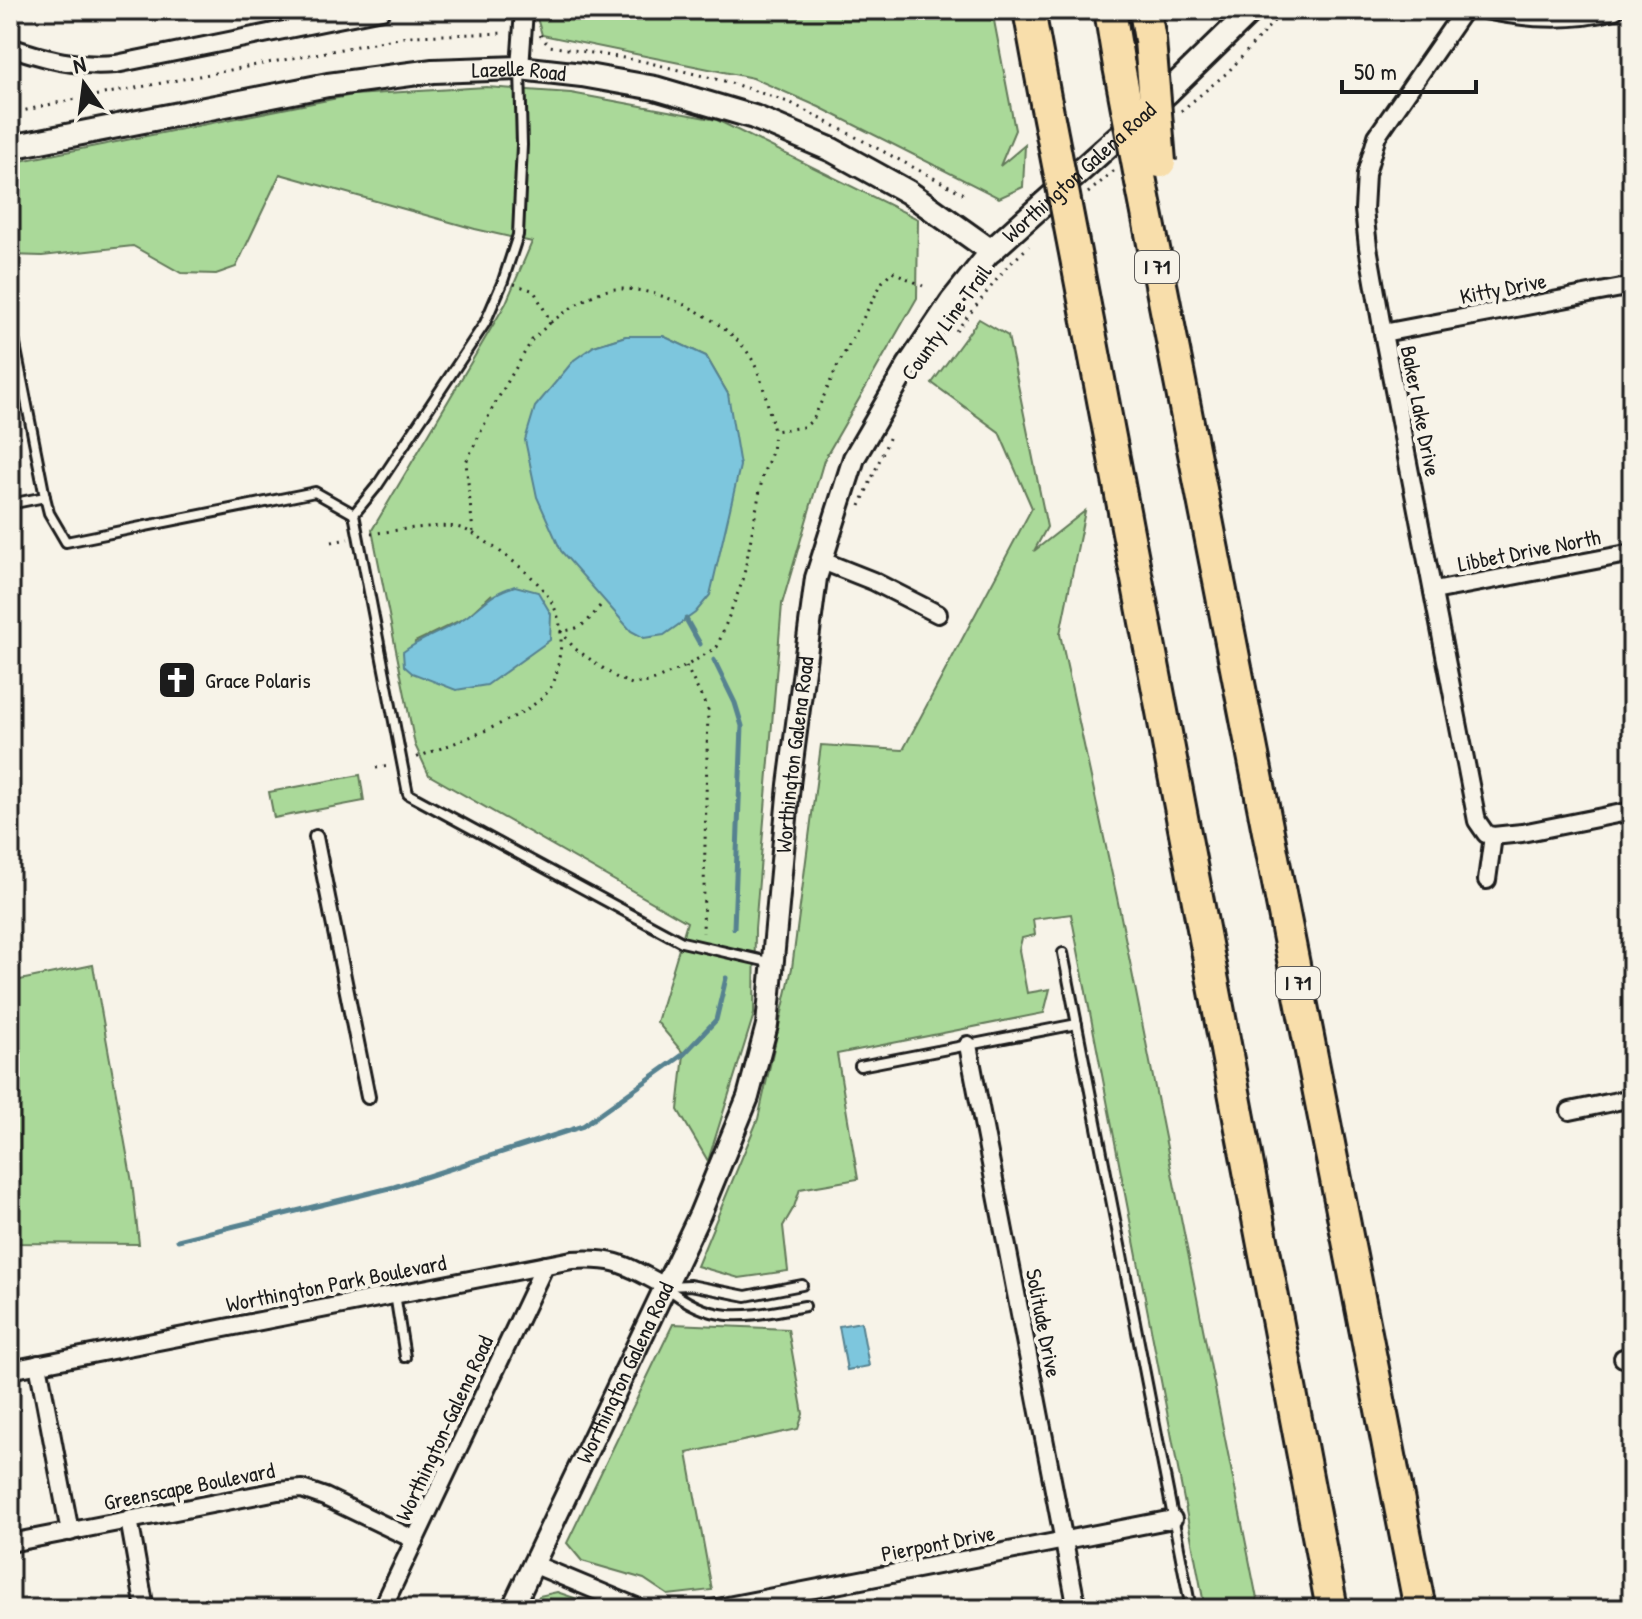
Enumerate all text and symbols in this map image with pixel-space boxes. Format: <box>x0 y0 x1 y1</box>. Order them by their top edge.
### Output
north arrow <box>44 44 124 124</box>
scale bar <box>1342 44 1476 94</box>
text: N <box>70 49 89 81</box>
street label: Lazelle Road <box>471 53 568 88</box>
text: 50 m <box>1354 55 1397 87</box>
street label: Worthington Galena Road <box>995 95 1162 249</box>
road number: I 71 <box>1135 251 1179 283</box>
street label: County Line Trail <box>894 258 998 386</box>
street label: Kitty Drive <box>1457 265 1549 311</box>
street label: Baker Lake Drive <box>1394 343 1448 479</box>
street label: Libbet Drive North <box>1455 521 1603 579</box>
street label: Worthington Galena Road <box>768 654 821 854</box>
church icon: Grace Polaris <box>156 659 198 701</box>
place label: Grace Polaris <box>205 665 311 695</box>
road number: I 71 <box>1276 967 1320 999</box>
street label: Worthington Park Boulevard <box>223 1247 449 1319</box>
street label: Solitude Drive <box>1019 1266 1069 1380</box>
street label: Worthington Galena Road <box>569 1276 681 1468</box>
street label: Worthington-Galena Road <box>388 1330 500 1525</box>
street label: Greenscape Boulevard <box>101 1455 277 1517</box>
street label: Pierpont Drive <box>879 1517 998 1569</box>

